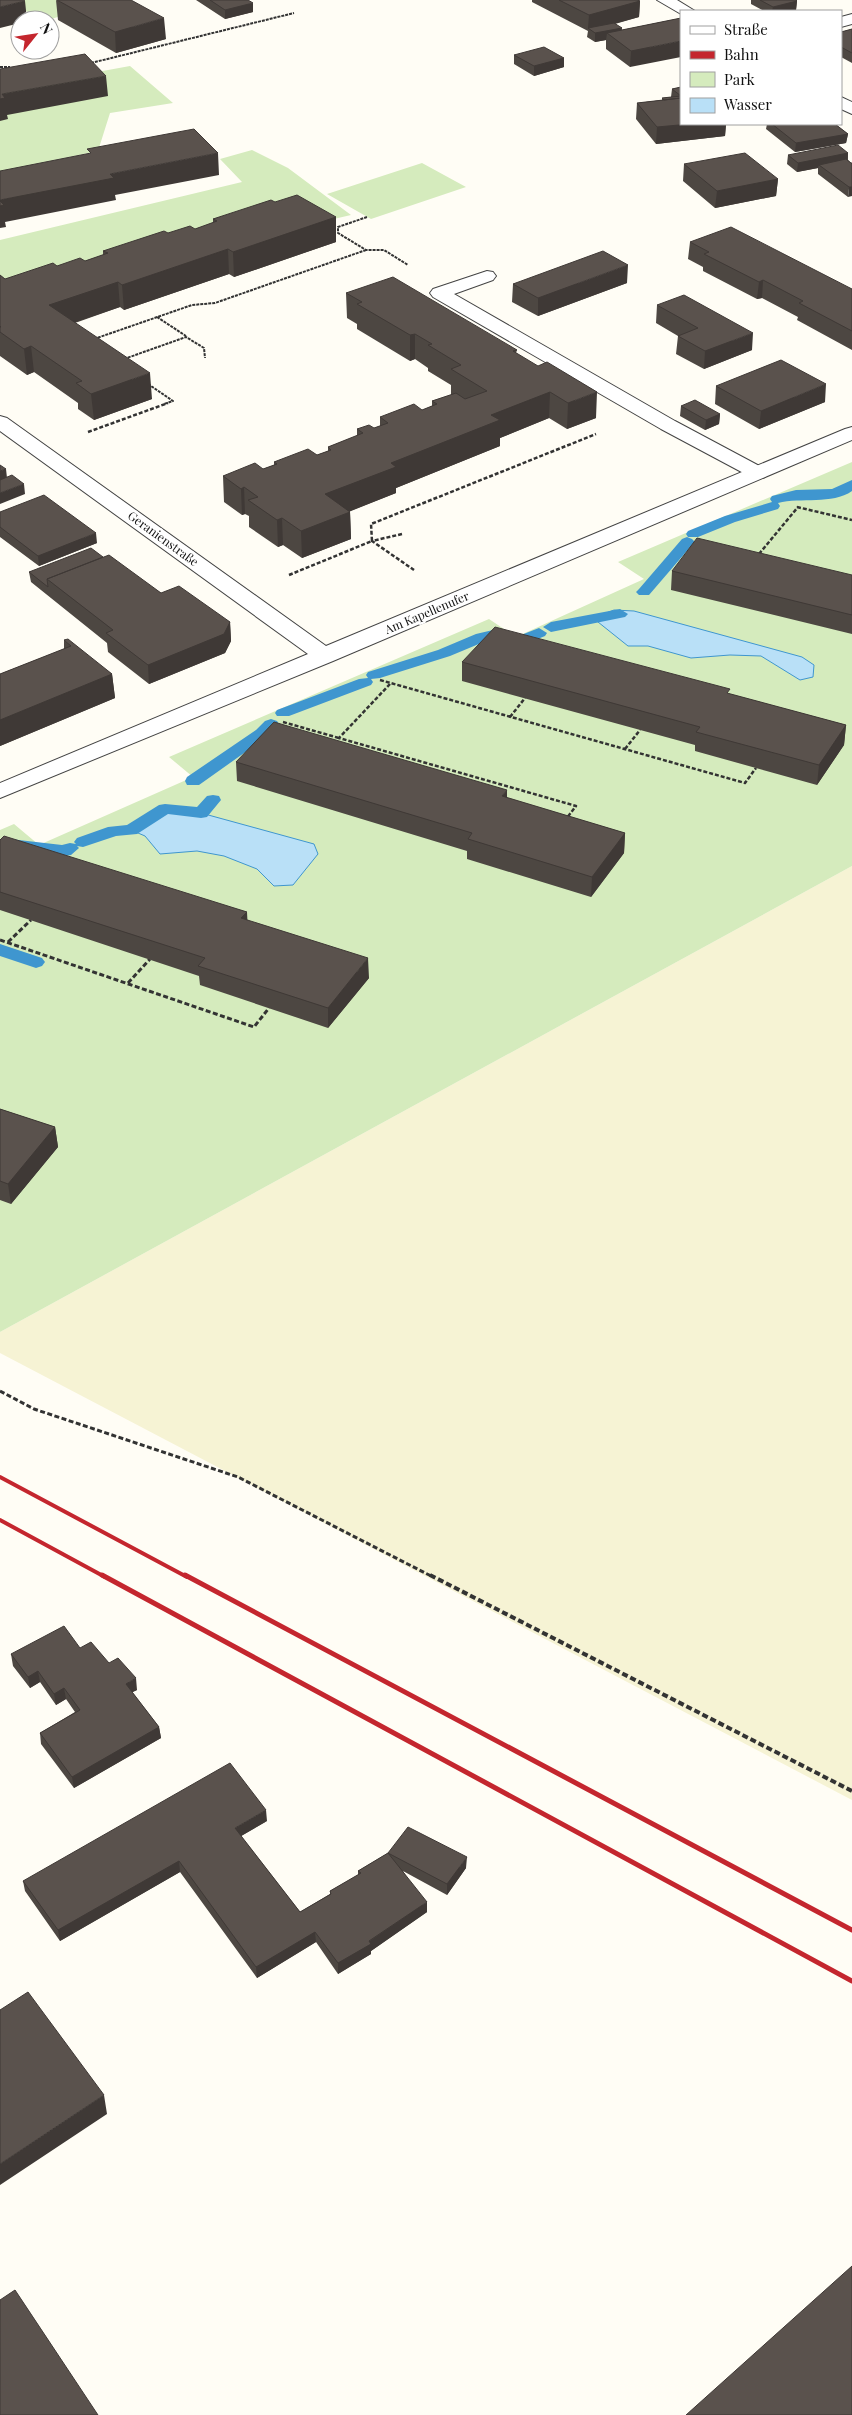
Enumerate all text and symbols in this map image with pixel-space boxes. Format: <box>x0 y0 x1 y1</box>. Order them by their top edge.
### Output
north arrow <box>10 10 60 60</box>
legend <box>680 10 842 125</box>
text: N <box>36 19 57 37</box>
text: Straße <box>724 19 768 39</box>
text: Bahn <box>724 44 759 64</box>
text: Park <box>724 69 756 89</box>
text: Wasser <box>723 94 772 114</box>
street label: Geranienstraße <box>125 507 202 569</box>
street label: Am Kapellenufer <box>381 587 472 637</box>

